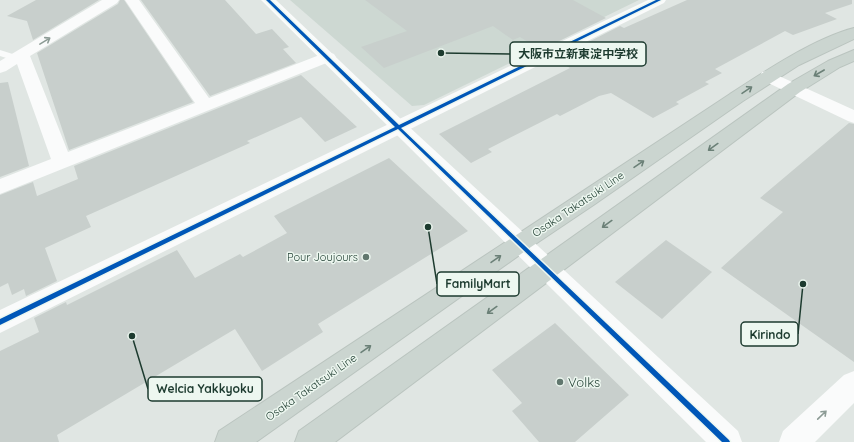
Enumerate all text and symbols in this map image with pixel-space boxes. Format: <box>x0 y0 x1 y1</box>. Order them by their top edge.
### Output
one-way arrow <box>39 36 51 44</box>
callout: 大阪市立新東淀中学校 <box>510 42 646 66</box>
text: 大阪市立新東淀中学校 <box>518 46 638 61</box>
one-way arrow <box>813 70 825 78</box>
one-way arrow <box>741 86 752 94</box>
one-way arrow <box>707 143 718 151</box>
one-way arrow <box>634 160 645 168</box>
street label: Osaka Takatsuki Line <box>529 168 627 240</box>
one-way arrow <box>602 219 613 228</box>
place label: Pour Joujours <box>287 250 358 264</box>
marker: Pour Joujours <box>361 252 371 262</box>
one-way arrow <box>491 255 502 263</box>
callout: FamilyMart <box>437 272 519 296</box>
text: FamilyMart <box>445 276 511 291</box>
one-way arrow <box>487 306 498 314</box>
callout: Kirindo <box>741 322 798 346</box>
text: Kirindo <box>750 327 791 342</box>
one-way arrow <box>360 344 372 352</box>
street label: Osaka Takatsuki Line <box>263 350 359 424</box>
place label: Volks <box>568 374 600 390</box>
callout: Welcia Yakkyoku <box>148 377 262 401</box>
marker: Volks <box>555 377 565 387</box>
text: Welcia Yakkyoku <box>156 381 254 396</box>
one-way arrow <box>817 410 827 420</box>

